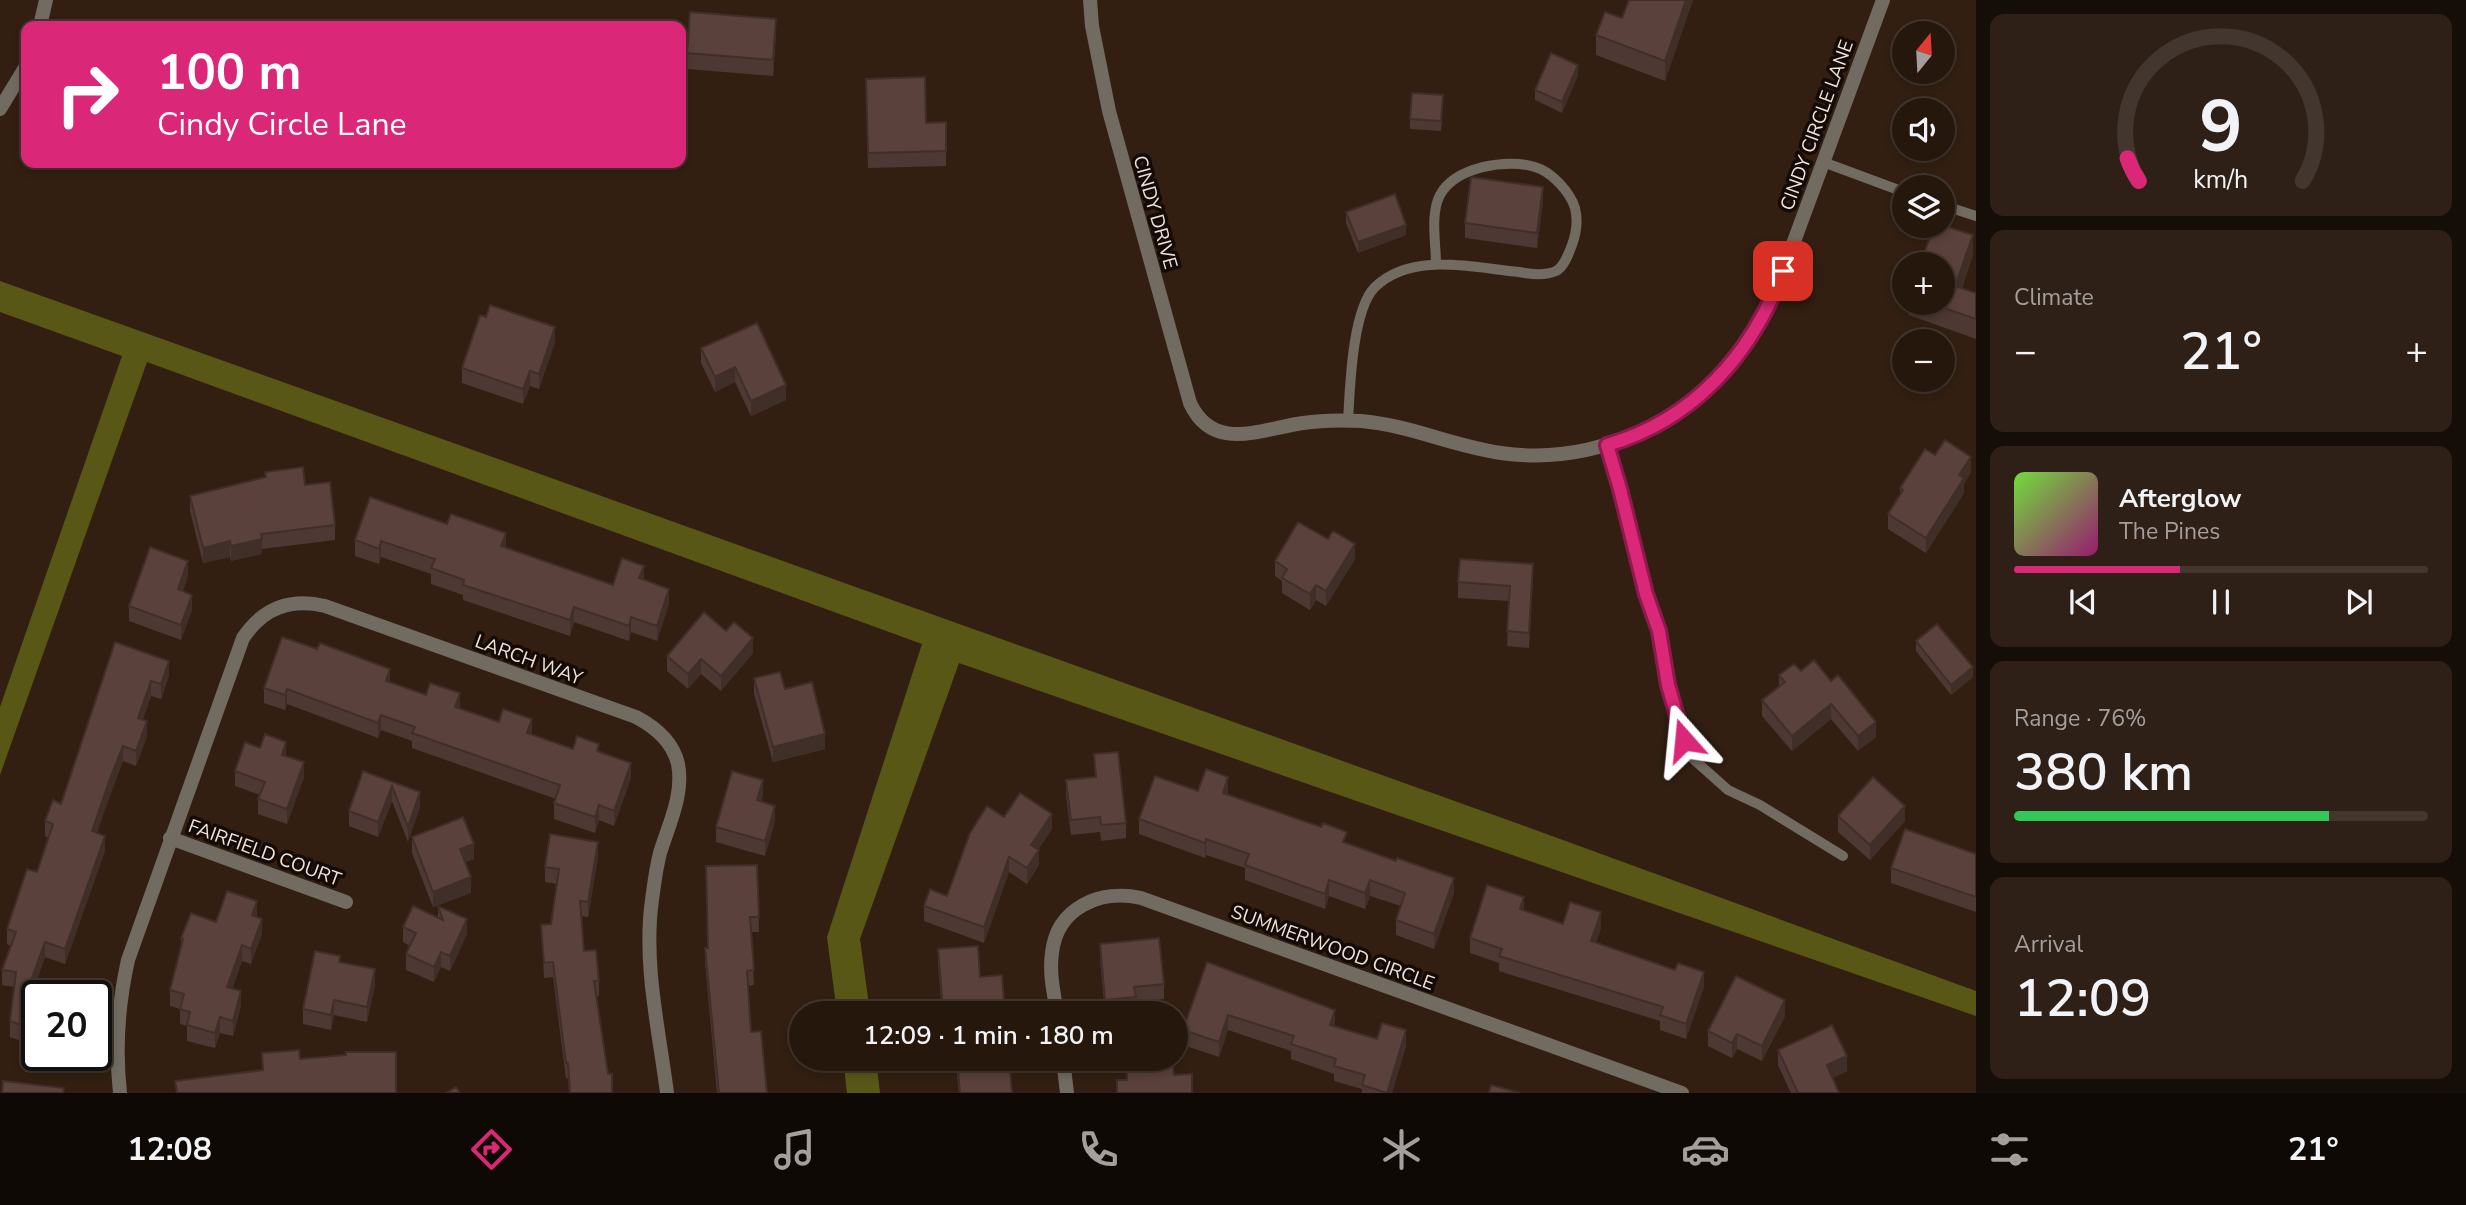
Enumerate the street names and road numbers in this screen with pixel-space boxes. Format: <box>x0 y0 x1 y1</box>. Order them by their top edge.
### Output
street label: CINDY CIRCLE LANE <box>1774 37 1860 214</box>
street label: CINDY DRIVE <box>1126 152 1184 272</box>
street label: LARCH WAY <box>471 629 587 692</box>
street label: FAIRFIELD COURT <box>185 813 345 893</box>
street label: SUMMERWOOD CIRCLE <box>1227 899 1438 997</box>

